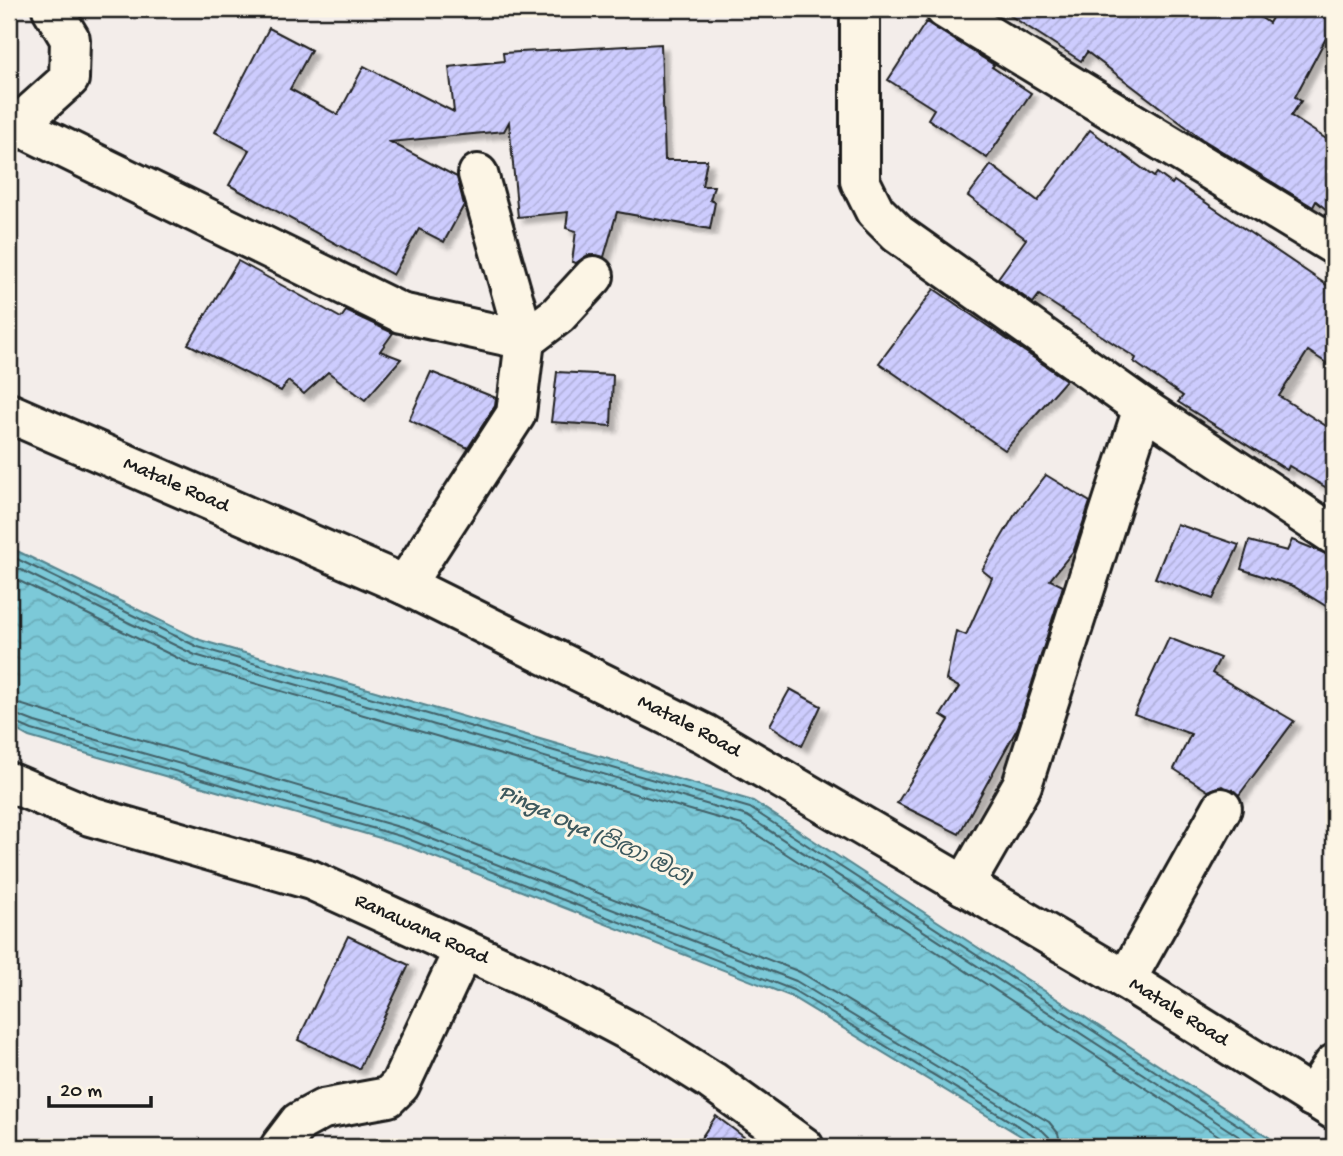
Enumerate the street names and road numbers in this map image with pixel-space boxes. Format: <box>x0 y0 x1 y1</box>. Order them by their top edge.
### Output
street label: Matale Road <box>119 452 234 520</box>
street label: Matale Road <box>633 690 746 765</box>
street label: Ranawana Road <box>350 889 494 972</box>
street label: Matale Road <box>1124 972 1234 1054</box>

